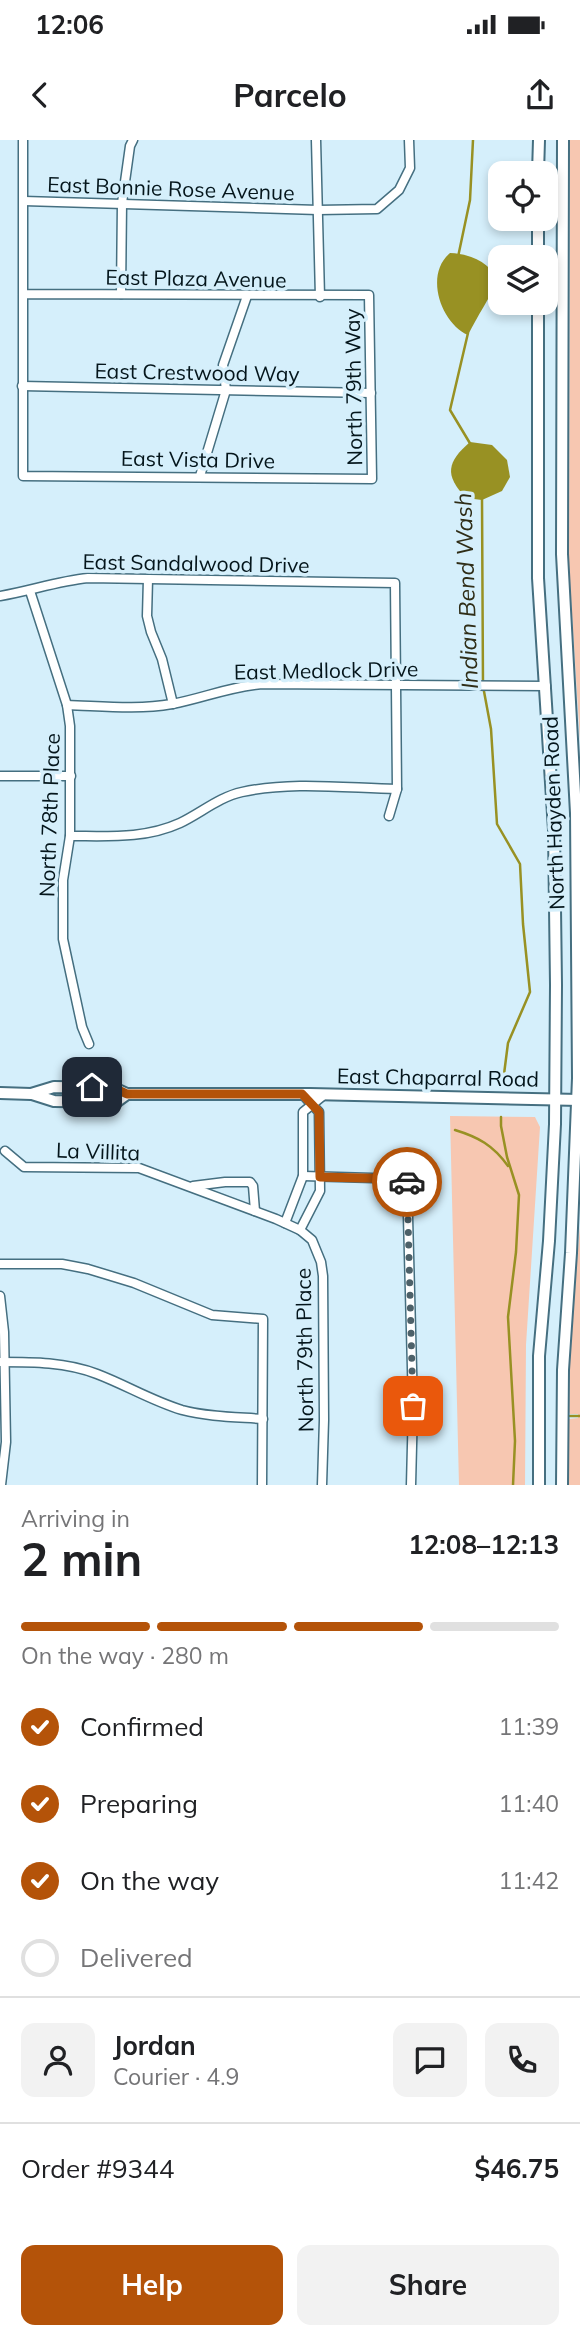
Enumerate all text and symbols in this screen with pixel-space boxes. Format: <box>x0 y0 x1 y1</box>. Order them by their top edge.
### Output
text: 12:06 <box>35 8 104 41</box>
text: Parcelo <box>233 75 347 115</box>
icon: back <box>21 76 59 114</box>
icon: share <box>521 76 559 114</box>
map controls <box>488 161 558 315</box>
button: locate <box>488 161 558 231</box>
street label: East Bonnie Rose Avenue <box>47 171 295 205</box>
button: layers <box>488 245 558 315</box>
street label: East Plaza Avenue <box>105 263 287 293</box>
street label: North 79th Way <box>339 308 367 466</box>
street label: East Crestwood Way <box>94 357 300 387</box>
street label: East Vista Drive <box>121 445 275 473</box>
water label: Indian Bend Wash <box>448 492 484 690</box>
street label: East Sandalwood Drive <box>82 548 310 578</box>
street label: East Medlock Drive <box>234 655 418 685</box>
street label: North Hayden Road <box>537 716 569 910</box>
street label: North 78th Place <box>33 732 65 898</box>
pin <box>62 1057 122 1117</box>
street label: East Chaparral Road <box>337 1062 539 1092</box>
icon: home <box>73 1068 111 1106</box>
street label: La Villita <box>56 1137 140 1165</box>
courier <box>372 1147 442 1217</box>
icon: car <box>388 1163 426 1201</box>
street label: North 79th Place <box>290 1268 318 1432</box>
pin <box>383 1376 443 1436</box>
icon: bag <box>394 1387 432 1425</box>
text: Arriving in <box>21 1504 130 1533</box>
text: 12:08–12:13 <box>408 1528 559 1561</box>
text: 2 min <box>21 1530 142 1588</box>
text: On the way · 280 m <box>21 1641 229 1670</box>
icon: check <box>21 1708 59 1746</box>
text: Confirmed <box>80 1710 204 1743</box>
text: 11:39 <box>499 1712 559 1741</box>
icon: check <box>21 1785 59 1823</box>
text: Preparing <box>80 1787 198 1820</box>
text: 11:40 <box>499 1789 559 1818</box>
icon: check <box>21 1862 59 1900</box>
text: On the way <box>80 1864 219 1897</box>
text: 11:42 <box>499 1866 559 1895</box>
text: Delivered <box>80 1941 193 1974</box>
button: person <box>21 2023 95 2097</box>
button: chat <box>393 2023 467 2097</box>
button: phone <box>485 2023 559 2097</box>
text: Jordan <box>113 2029 196 2062</box>
text: Courier · 4.9 <box>113 2062 239 2091</box>
text: Order #9344 <box>21 2152 174 2185</box>
text: $46.75 <box>475 2152 559 2185</box>
button: Help <box>21 2245 283 2325</box>
button: Share <box>297 2245 559 2325</box>

